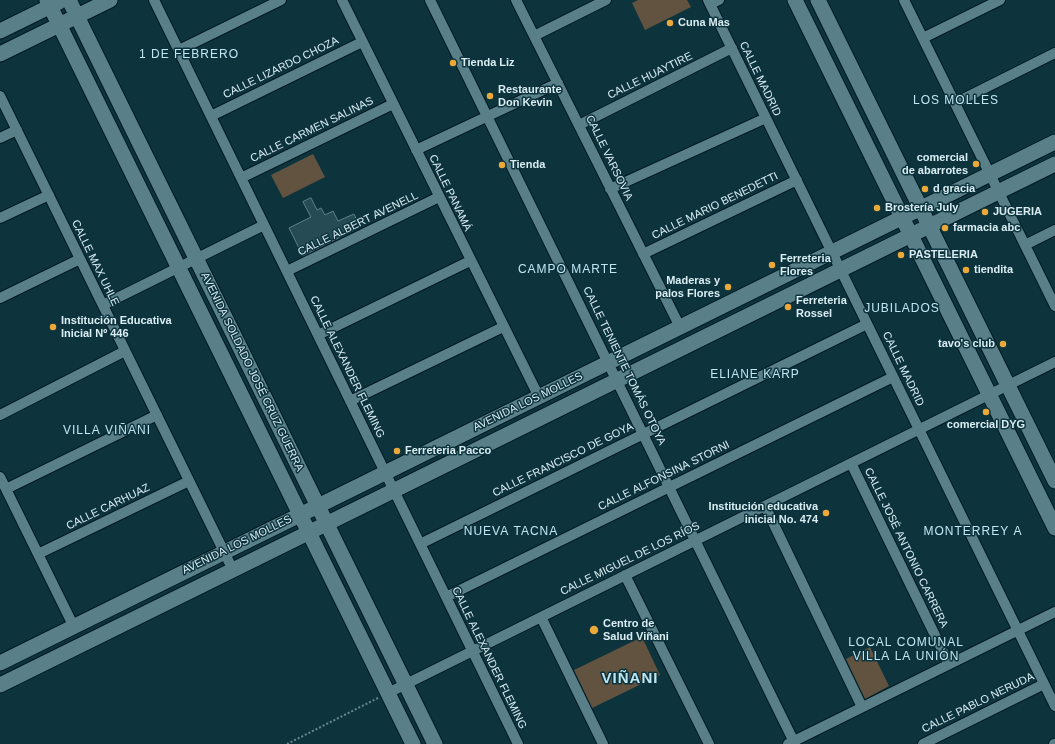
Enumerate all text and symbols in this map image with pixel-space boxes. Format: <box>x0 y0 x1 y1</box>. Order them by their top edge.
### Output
place label: Cuna Mas <box>678 16 730 30</box>
marker: Cuna Mas <box>665 18 675 28</box>
street label: CALLE LIZARDO CHOZA <box>221 34 341 102</box>
street label: CALLE MADRID <box>736 40 784 118</box>
district label: 1 DE FEBRERO <box>139 48 239 62</box>
street label: CALLE HUAYTIRE <box>605 50 695 102</box>
place label: Tienda Liz <box>461 56 515 70</box>
marker: Tienda Liz <box>448 58 458 68</box>
place label: Restaurante Don Kevin <box>498 83 562 109</box>
marker: Restaurante Don Kevin <box>485 91 495 101</box>
street label: CALLE CARMEN SALINAS <box>248 94 376 166</box>
district label: LOS MOLLES <box>913 94 999 108</box>
street label: CALLE VARSOVIA <box>583 113 635 203</box>
place label: comercial de abarrotes <box>902 151 968 177</box>
street label: CALLE PANAMÁ <box>426 153 474 233</box>
place label: Tienda <box>510 158 545 172</box>
marker: comercial de abarrotes <box>971 159 981 169</box>
marker: Tienda <box>497 160 507 170</box>
street label: CALLE MARIO BENEDETTI <box>650 170 780 242</box>
place label: d gracia <box>933 182 975 196</box>
marker: d gracia <box>920 184 930 194</box>
street label: CALLE ALBERT AVENELL <box>296 189 420 259</box>
place label: Brostería July <box>885 201 958 215</box>
marker: Brostería July <box>872 203 882 213</box>
place label: JUGERIA <box>993 205 1042 219</box>
marker: JUGERIA <box>980 207 990 217</box>
street label: CALLE MAX UHLE <box>68 218 122 308</box>
place label: farmacia abc <box>953 221 1020 235</box>
marker: farmacia abc <box>940 223 950 233</box>
place label: PASTELERIA <box>909 248 978 262</box>
marker: PASTELERIA <box>896 250 906 260</box>
place label: Ferreteria Flores <box>780 252 831 278</box>
marker: Ferreteria Flores <box>767 260 777 270</box>
district label: CAMPO MARTE <box>518 263 618 277</box>
place label: tiendita <box>974 263 1013 277</box>
marker: tiendita <box>961 265 971 275</box>
street label: AVENIDA SOLDADO JOSÉ CRUZ GUERRA <box>198 270 306 474</box>
place label: Maderas y palos Flores <box>655 274 720 300</box>
marker: Maderas y palos Flores <box>723 282 733 292</box>
street label: CALLE TENIENTE TOMÁS OTOYA <box>580 285 668 447</box>
street label: CALLE ALEXANDER FLEMING <box>307 294 387 440</box>
place label: Ferreteria Rossel <box>796 294 847 320</box>
marker: Ferreteria Rossel <box>783 302 793 312</box>
district label: JUBILADOS <box>864 302 940 316</box>
place label: Institución Educativa Inicial Nº 446 <box>61 314 172 340</box>
marker: Institución Educativa Inicial Nº 446 <box>48 322 58 332</box>
street label: CALLE MADRID <box>879 330 927 408</box>
place label: tavo's club <box>938 337 995 351</box>
marker: tavo's club <box>998 339 1008 349</box>
district label: ELIANE KARP <box>710 368 800 382</box>
street label: AVENIDA LOS MOLLES <box>471 370 585 434</box>
marker: comercial DYG <box>981 407 991 417</box>
place label: comercial DYG <box>947 418 1025 432</box>
street label: CALLE FRANCISCO DE GOYA <box>490 420 636 500</box>
district label: VILLA VIÑANI <box>63 424 151 438</box>
street label: CALLE ALFONSINA STORNI <box>596 438 732 514</box>
place label: Ferreteria Pacco <box>405 444 491 458</box>
marker: Ferreteria Pacco <box>392 446 402 456</box>
street label: CALLE JOSÉ ANTONIO CARRERA <box>861 466 951 630</box>
street label: CALLE CARHUAZ <box>64 481 152 533</box>
place label: Institución educativa inicial No. 474 <box>709 500 818 526</box>
marker: Institución educativa inicial No. 474 <box>821 508 831 518</box>
street label: AVENIDA LOS MOLLES <box>180 513 294 577</box>
street label: CALLE MIGUEL DE LOS RÍOS <box>558 519 702 599</box>
district label: NUEVA TACNA <box>464 525 558 539</box>
district label: MONTERREY A <box>923 525 1023 539</box>
street label: CALLE ALEXANDER FLEMING <box>449 585 529 731</box>
place label: Centro de Salud Viñani <box>603 617 669 643</box>
marker: Centro de Salud Viñani <box>588 624 600 636</box>
district label: LOCAL COMUNAL VILLA LA UNIÓN <box>848 636 964 664</box>
district label: VIÑANI <box>602 670 658 688</box>
street label: CALLE PABLO NERUDA <box>920 670 1036 736</box>

